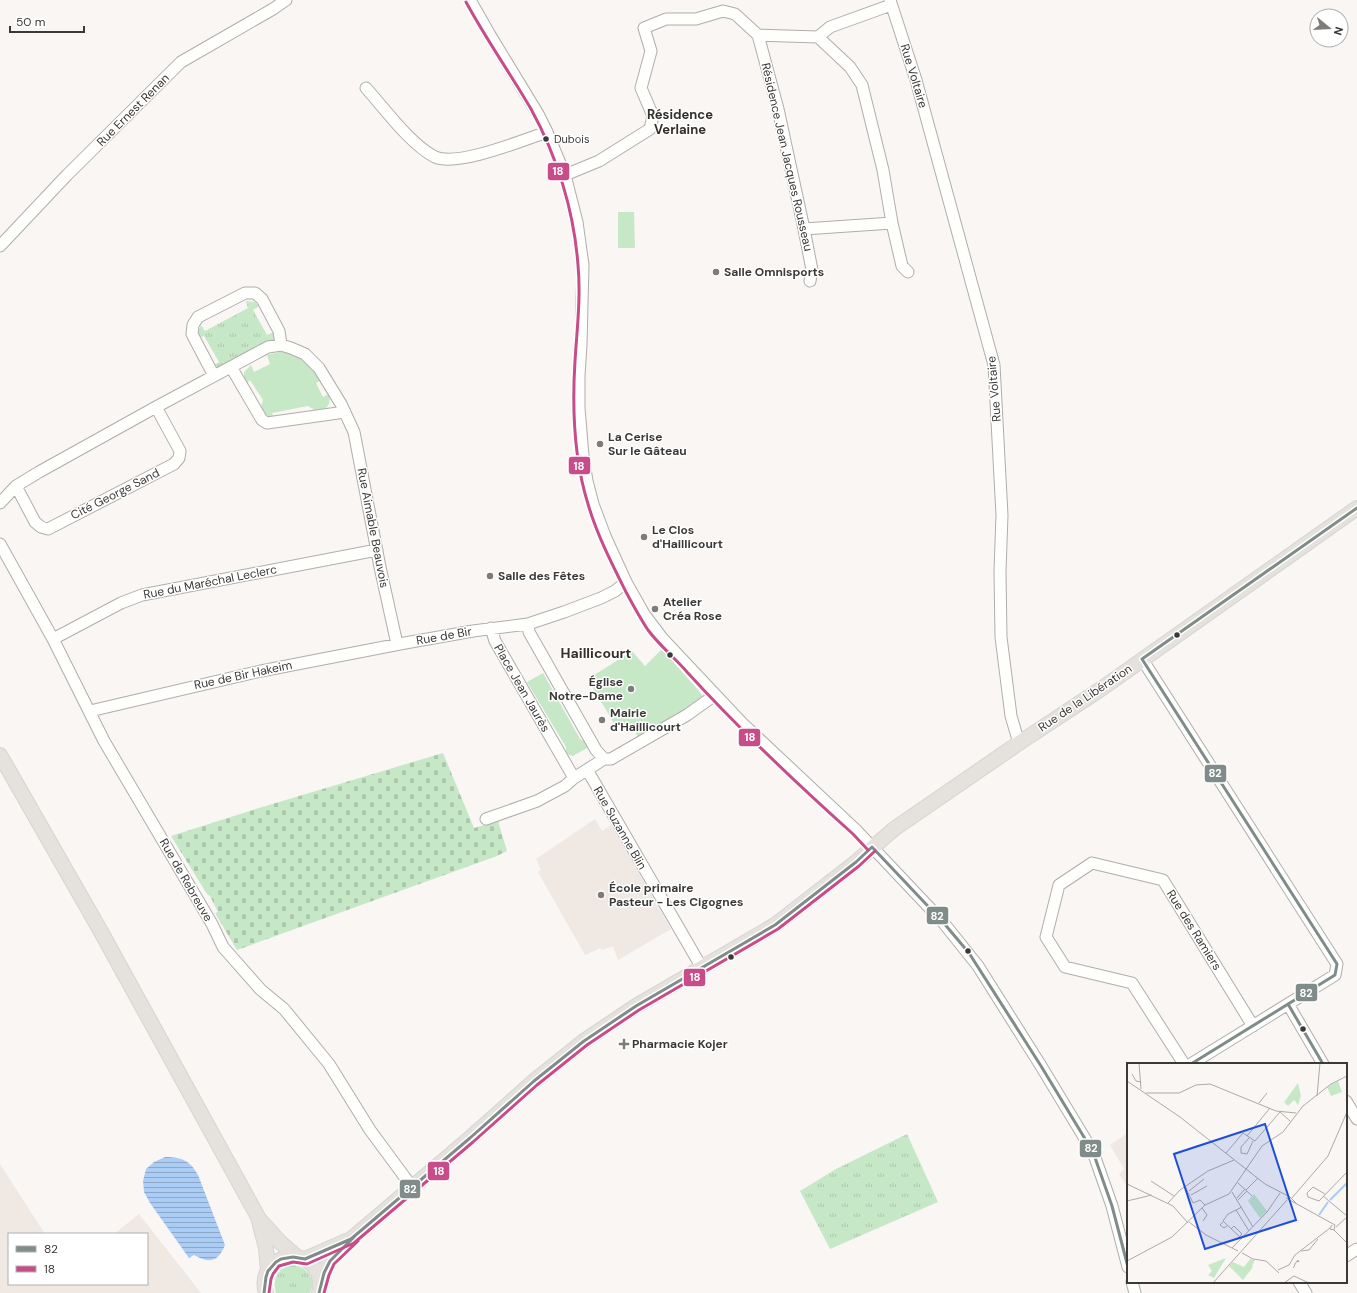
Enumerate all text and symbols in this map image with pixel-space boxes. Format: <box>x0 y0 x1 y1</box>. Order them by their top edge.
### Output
scale bar <box>10 8 84 34</box>
north arrow <box>1309 8 1349 48</box>
text: 50 m <box>16 14 45 30</box>
text: N <box>1331 25 1346 37</box>
street label: Rue Voltaire <box>897 42 931 110</box>
street label: Résidence Jean Jacques Rousseau <box>758 61 817 253</box>
street label: Rue Ernest Renan <box>93 70 173 150</box>
district label: Résidence Verlaine <box>647 106 713 138</box>
place label: Dubois <box>554 132 589 146</box>
marker: Dubois <box>541 134 551 144</box>
line badge: 18 <box>547 162 570 181</box>
text: 18 <box>553 164 564 178</box>
place label: Salle Omnisports <box>724 264 824 280</box>
marker: Salle Omnisports <box>711 267 721 277</box>
street label: Rue Voltaire <box>983 355 1005 423</box>
place label: La Cerise Sur le Gâteau <box>608 429 687 459</box>
marker: La Cerise Sur le Gâteau <box>595 439 605 449</box>
line badge: 18 <box>568 456 591 475</box>
text: 18 <box>574 459 585 473</box>
street label: Cité George Sand <box>68 465 162 523</box>
street label: Rue Aimable Beauvois <box>354 467 392 589</box>
place label: Le Clos d'Haillicourt <box>652 522 723 552</box>
marker: Le Clos d'Haillicourt <box>639 532 649 542</box>
street label: Rue du Maréchal Leclerc <box>142 561 278 603</box>
place label: Salle des Fêtes <box>498 568 585 584</box>
marker: Salle des Fêtes <box>485 571 495 581</box>
place label: Atelier Créa Rose <box>663 594 722 624</box>
marker: Atelier Créa Rose <box>650 604 660 614</box>
street label: Rue de Bir <box>415 623 474 649</box>
unlabelled marker <box>1172 630 1182 640</box>
street label: Place Jean Jaurès <box>490 641 554 735</box>
district label: Haillicourt <box>561 644 631 662</box>
unlabelled marker <box>665 650 675 660</box>
street label: Rue de Bir Hakeim <box>192 657 294 693</box>
street label: Rue de la Libération <box>1035 661 1135 735</box>
place label: Église Notre-Dame <box>549 674 623 704</box>
marker: Église Notre-Dame <box>626 684 636 694</box>
place label: Mairie d'Haillicourt <box>610 705 681 735</box>
marker: Mairie d'Haillicourt <box>597 715 607 725</box>
line badge: 18 <box>738 728 761 747</box>
text: 18 <box>745 730 756 744</box>
line badge: 82 <box>1204 764 1227 783</box>
text: 82 <box>1208 766 1222 780</box>
street label: Rue Suzanne Blin <box>590 784 650 873</box>
street label: Rue de Rebreuve <box>156 836 216 925</box>
place label: École primaire Pasteur - Les Cigognes <box>609 880 743 910</box>
street label: Rue des Ramiers <box>1163 887 1225 973</box>
marker: École primaire Pasteur - Les Cigognes <box>596 890 606 900</box>
line badge: 82 <box>926 906 949 925</box>
text: 82 <box>930 909 944 923</box>
unlabelled marker <box>963 946 973 956</box>
unlabelled marker <box>726 952 736 962</box>
line badge: 18 <box>683 968 706 987</box>
text: 18 <box>690 970 701 984</box>
line badge: 82 <box>1295 983 1318 1002</box>
text: 82 <box>1299 986 1313 1000</box>
unlabelled marker <box>1298 1024 1308 1034</box>
place label: Pharmacie Kojer <box>632 1036 728 1052</box>
marker: Pharmacie Kojer <box>619 1039 629 1049</box>
inset map <box>1127 1063 1347 1283</box>
line badge: 82 <box>1079 1139 1102 1158</box>
text: 82 <box>1084 1141 1098 1155</box>
line badge: 18 <box>427 1161 450 1181</box>
text: 18 <box>434 1164 445 1178</box>
line badge: 82 <box>399 1179 421 1199</box>
text: 82 <box>403 1182 417 1196</box>
legend <box>8 1233 148 1285</box>
text: 82 <box>44 1241 58 1257</box>
text: 18 <box>44 1261 55 1277</box>

